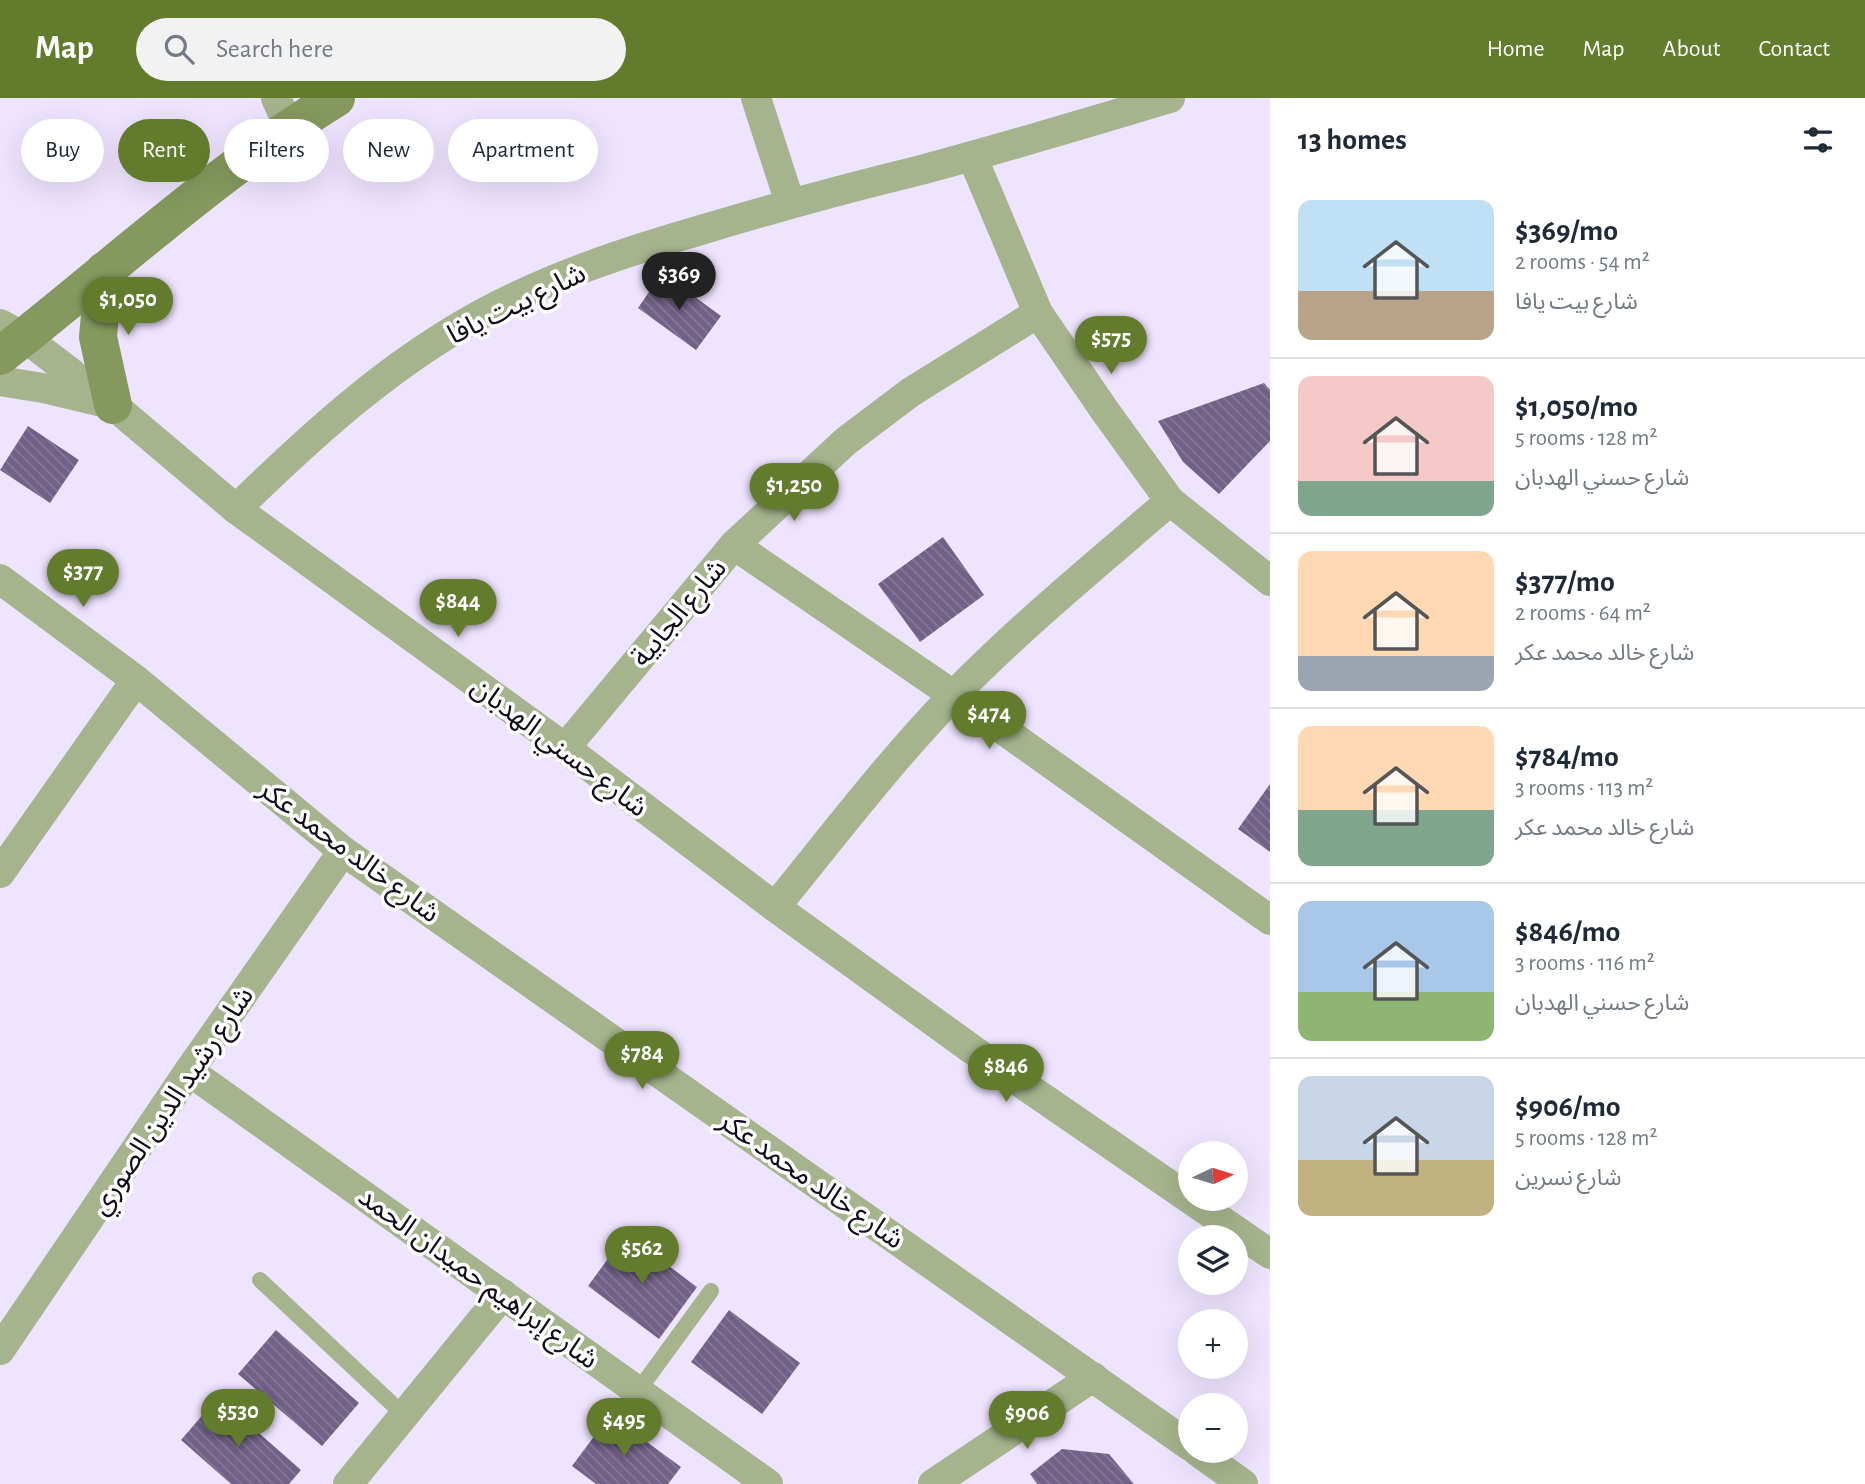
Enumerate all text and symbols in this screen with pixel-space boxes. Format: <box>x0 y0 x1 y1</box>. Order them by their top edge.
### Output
search box <box>136 18 626 81</box>
icon: search <box>160 30 198 68</box>
text: Map <box>35 32 94 65</box>
text: Search here <box>216 36 334 62</box>
text: Home <box>1487 37 1545 61</box>
text: Map <box>1583 37 1625 61</box>
text: About <box>1663 37 1720 61</box>
text: Contact <box>1758 37 1830 61</box>
chip: Buy <box>21 119 104 182</box>
chip: Rent <box>118 119 210 182</box>
chip: Filters <box>224 119 329 182</box>
chip: New <box>343 119 434 182</box>
chip: Apartment <box>448 119 598 182</box>
icon: filters <box>1799 121 1837 159</box>
text: 13 homes <box>1298 125 1407 155</box>
text: $369/mo <box>1515 216 1618 246</box>
icon: home <box>1354 228 1438 312</box>
text: 2 rooms · 54 m² <box>1515 251 1650 274</box>
pin: $369 <box>638 252 720 312</box>
street label: شارع بيت يافا <box>444 259 592 355</box>
text: $369 <box>658 263 700 286</box>
pin: $1,050 <box>71 278 185 337</box>
text: $1,050 <box>99 288 157 311</box>
text: شارع بيت يافا <box>1515 291 1638 314</box>
pin: $575 <box>1070 316 1152 376</box>
text: $575 <box>1091 327 1131 350</box>
text: $1,050/mo <box>1515 392 1638 422</box>
icon: home <box>1354 404 1438 488</box>
text: 5 rooms · 128 m² <box>1515 427 1657 450</box>
pin: $1,250 <box>737 464 851 523</box>
text: شارع حسني الهدبان <box>1515 467 1689 490</box>
text: $1,250 <box>766 474 822 497</box>
pin: $377 <box>42 550 124 609</box>
street label: شارع الجابية <box>627 554 736 676</box>
text: $377 <box>63 560 103 583</box>
text: $377/mo <box>1515 567 1615 597</box>
icon: home <box>1354 579 1438 663</box>
pin: $844 <box>417 580 499 639</box>
text: $844 <box>436 590 480 613</box>
text: 2 rooms · 64 m² <box>1515 602 1651 625</box>
text: شارع خالد محمد عكر <box>1515 642 1694 665</box>
street label: شارع حسني الهدبان <box>462 673 652 827</box>
pin: $474 <box>948 692 1030 751</box>
text: $474 <box>967 702 1011 725</box>
text: $784/mo <box>1515 742 1619 772</box>
icon: home <box>1354 754 1438 838</box>
street label: شارع خالد محمد عكر <box>249 774 444 932</box>
text: 3 rooms · 113 m² <box>1515 777 1653 800</box>
text: شارع خالد محمد عكر <box>1515 817 1694 840</box>
text: $846/mo <box>1515 917 1620 947</box>
icon: home <box>1354 929 1438 1013</box>
text: 3 rooms · 116 m² <box>1515 952 1655 975</box>
street label: شارع رشيد الدين الصوري <box>86 982 264 1223</box>
text: شارع حسني الهدبان <box>1515 992 1689 1015</box>
pin: $784 <box>601 1032 683 1091</box>
text: $784 <box>620 1042 664 1065</box>
pin: $846 <box>965 1044 1047 1104</box>
text: $846 <box>984 1055 1028 1078</box>
text: $906/mo <box>1515 1092 1621 1122</box>
icon: home <box>1354 1104 1438 1188</box>
street label: شارع خالد محمد عكر <box>710 1106 908 1259</box>
text: 5 rooms · 128 m² <box>1515 1127 1657 1150</box>
north arrow <box>1178 1141 1248 1211</box>
map controls <box>1178 1141 1248 1463</box>
text: شارع نسرين <box>1515 1167 1621 1190</box>
street label: شارع إبراهيم حميدان الحمد <box>349 1182 603 1380</box>
button: layers <box>1178 1225 1248 1295</box>
pin: $562 <box>601 1226 683 1286</box>
text: $562 <box>621 1237 663 1260</box>
button: + <box>1178 1309 1248 1379</box>
pin: $530 <box>197 1390 279 1449</box>
pin: $906 <box>986 1392 1068 1451</box>
button: − <box>1178 1393 1248 1463</box>
pin: $495 <box>583 1398 665 1458</box>
text: $530 <box>217 1400 259 1423</box>
text: $906 <box>1005 1402 1049 1425</box>
text: $495 <box>603 1409 645 1432</box>

